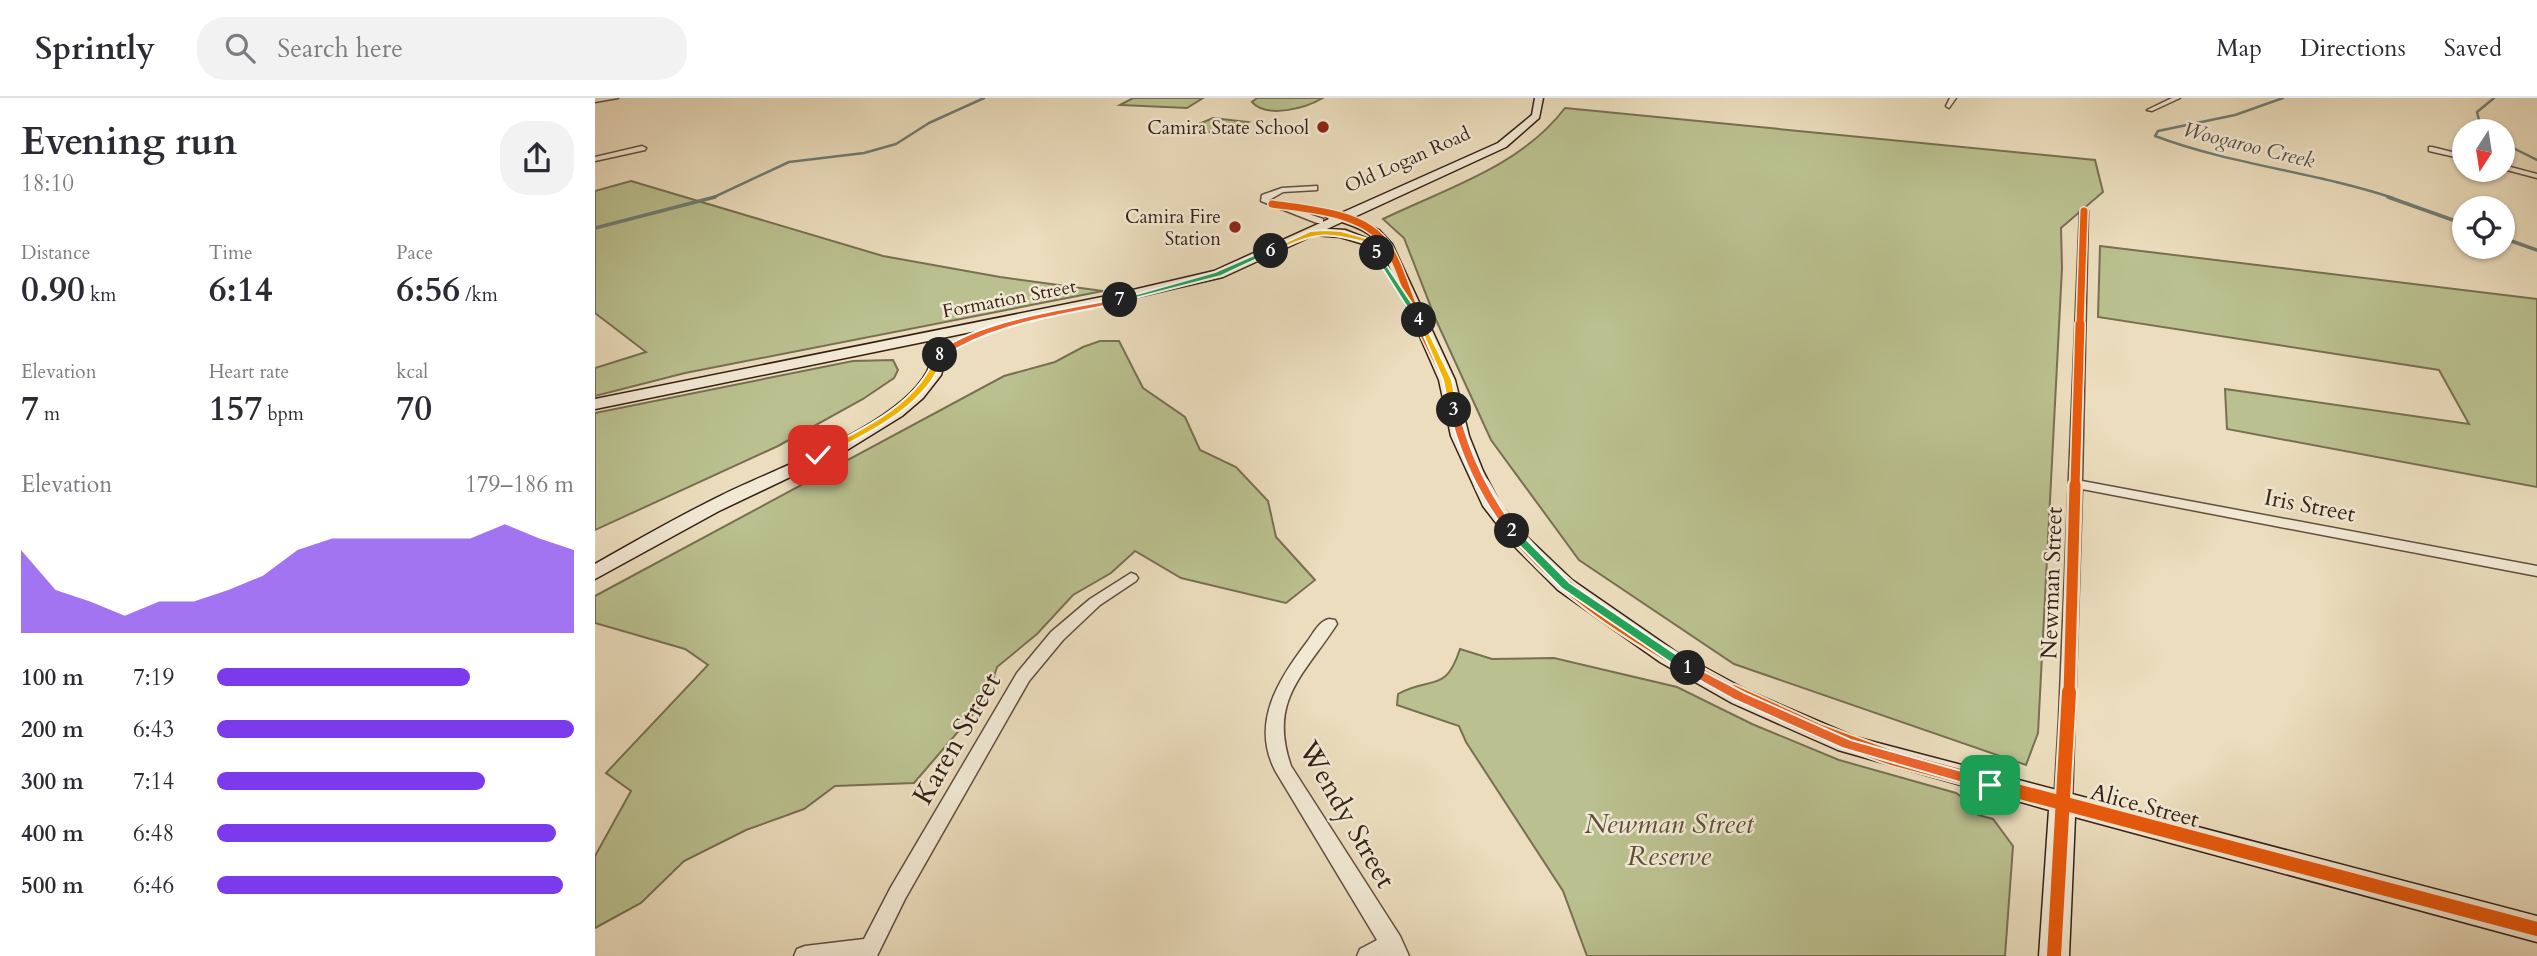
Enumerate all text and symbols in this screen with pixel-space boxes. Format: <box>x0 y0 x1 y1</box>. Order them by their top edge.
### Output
search box <box>197 17 687 80</box>
text: Sprintly <box>35 26 155 71</box>
icon: search <box>221 29 259 67</box>
text: Search here <box>277 31 403 66</box>
text: Map <box>2216 32 2262 65</box>
text: Directions <box>2300 32 2406 65</box>
text: Saved <box>2444 32 2502 65</box>
place label: Camira State School <box>1147 115 1309 141</box>
water label: Woogaroo Creek <box>2180 115 2318 176</box>
text: Evening run <box>21 116 237 168</box>
marker: Camira State School <box>1315 119 1331 135</box>
north arrow <box>2452 119 2515 182</box>
map controls <box>2452 119 2515 259</box>
button: share <box>500 121 574 195</box>
street label: Old Logan Road <box>1341 121 1474 199</box>
text: 18:10 <box>21 168 74 199</box>
button: locate <box>2452 196 2515 259</box>
place label: Camira Fire Station <box>1125 204 1221 252</box>
marker: Camira Fire Station <box>1227 219 1243 235</box>
pin: 6 <box>1253 234 1289 268</box>
pin: 5 <box>1359 236 1395 270</box>
text: 6 <box>1266 237 1275 263</box>
text: 5 <box>1372 239 1381 265</box>
text: Distance <box>21 240 90 266</box>
text: Time <box>209 240 253 266</box>
text: Pace <box>396 240 433 266</box>
text: 0.90 <box>21 266 85 314</box>
text: 6:14 <box>209 266 273 314</box>
text: 6:56 <box>396 266 460 314</box>
street label: Formation Street <box>940 273 1078 325</box>
text: km <box>85 282 116 308</box>
text: /km <box>460 282 498 308</box>
pin: 7 <box>1103 282 1137 318</box>
text: 7 <box>1115 286 1124 312</box>
pin: 4 <box>1401 302 1437 338</box>
text: 4 <box>1414 306 1423 332</box>
pin: 8 <box>923 338 957 372</box>
text: 8 <box>935 341 944 367</box>
text: Elevation <box>21 359 96 385</box>
text: Heart rate <box>209 359 289 385</box>
text: kcal <box>396 359 428 385</box>
text: 7 <box>21 385 39 433</box>
text: 157 <box>209 385 262 433</box>
text: 70 <box>396 385 432 433</box>
pin: 3 <box>1437 392 1471 428</box>
text: 3 <box>1449 396 1458 422</box>
text: m <box>39 401 60 427</box>
text: bpm <box>262 401 304 427</box>
pin <box>788 425 848 485</box>
icon: check <box>799 436 837 474</box>
text: Elevation <box>21 469 112 500</box>
text: 179–186 m <box>465 469 574 500</box>
street label: Iris Street <box>2262 482 2358 529</box>
street label: Newman Street <box>2033 506 2070 660</box>
pin: 2 <box>1495 514 1529 548</box>
text: 2 <box>1507 517 1516 543</box>
pin: 1 <box>1671 650 1705 686</box>
text: 1 <box>1683 654 1692 680</box>
text: 100 m <box>21 662 84 693</box>
text: 7:19 <box>133 662 174 693</box>
street label: Karen Street <box>904 665 1010 812</box>
text: 200 m <box>21 714 84 745</box>
text: 6:43 <box>133 714 174 745</box>
street label: Wendy Street <box>1289 733 1405 895</box>
pin <box>1960 755 2020 815</box>
text: 300 m <box>21 766 84 797</box>
text: 7:14 <box>133 766 174 797</box>
icon: arrive <box>1971 766 2009 804</box>
street label: Alice Street <box>2087 776 2203 835</box>
park label: Newman Street Reserve <box>1585 805 1755 875</box>
text: 400 m <box>21 818 84 849</box>
text: 6:48 <box>133 818 174 849</box>
text: 500 m <box>21 870 84 901</box>
text: 6:46 <box>133 870 174 901</box>

